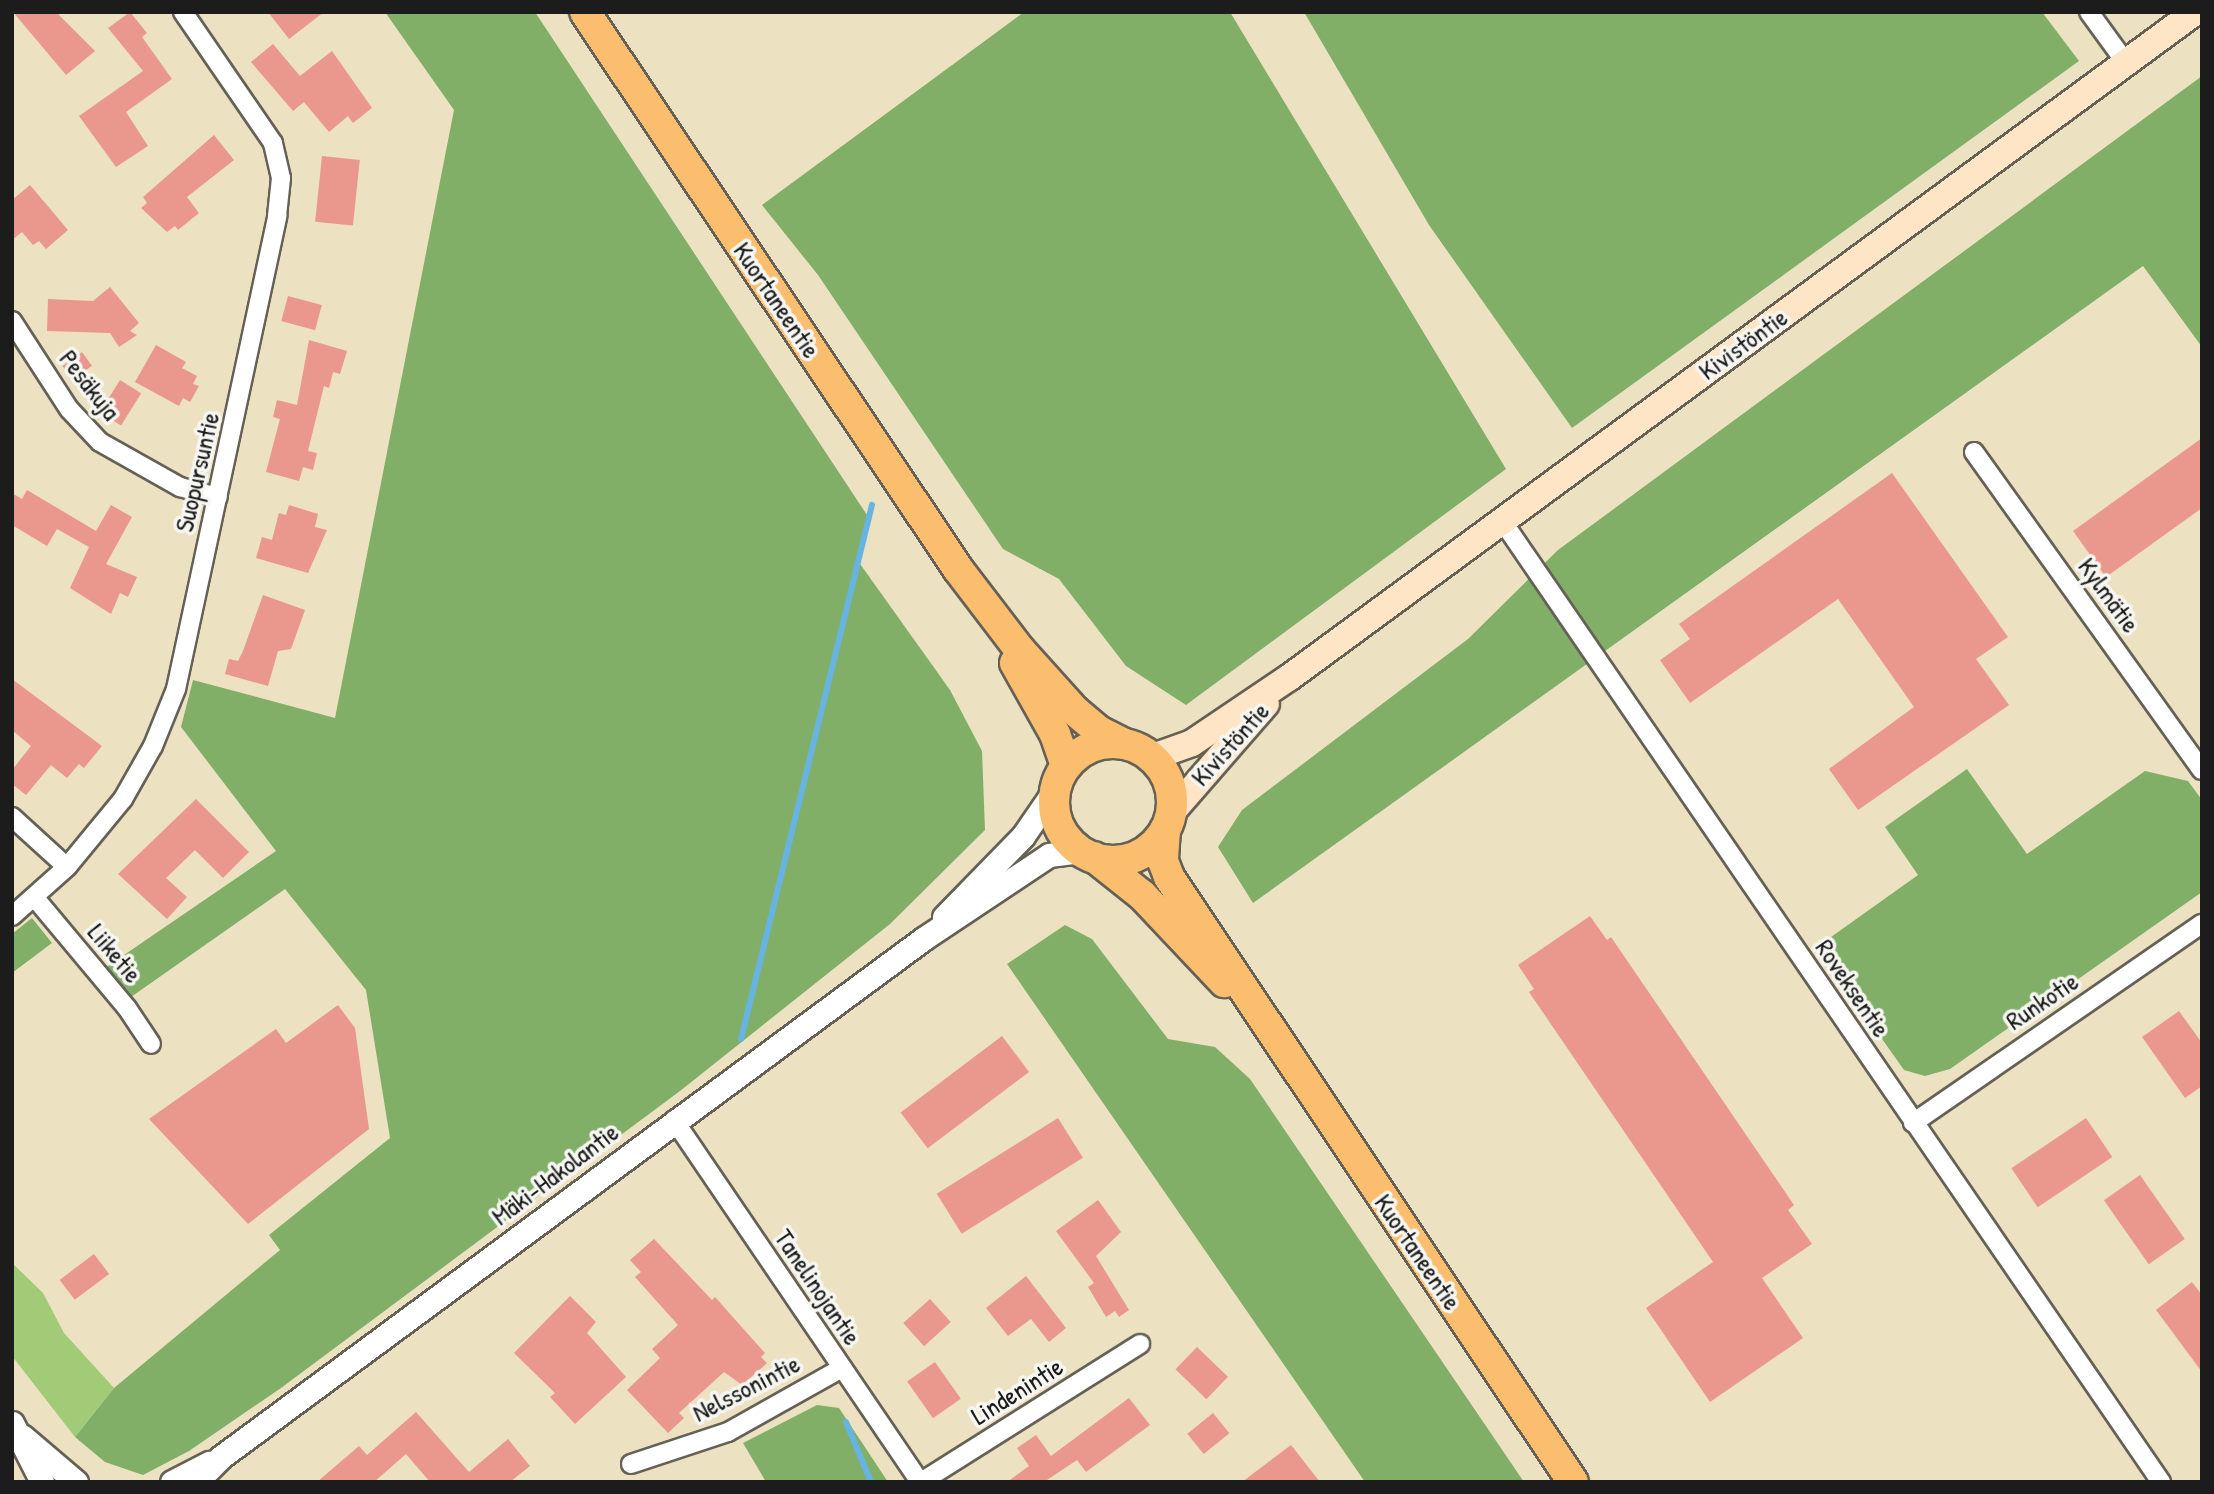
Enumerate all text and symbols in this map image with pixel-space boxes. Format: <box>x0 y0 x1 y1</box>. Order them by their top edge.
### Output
street label: Kuortaneentie <box>727 236 827 364</box>
street label: Kivistöntie <box>1693 301 1793 387</box>
street label: Pesäkuja <box>53 344 127 426</box>
street label: Suopursuntie <box>168 409 226 535</box>
street label: Kylmätie <box>2072 552 2146 638</box>
street label: Kivistöntie <box>1184 696 1276 792</box>
street label: Liiketie <box>81 917 149 989</box>
street label: Roveksentie <box>1809 933 1897 1043</box>
street label: Runkotie <box>2000 966 2084 1036</box>
street label: Mäki-Hakolantie <box>486 1116 624 1232</box>
street label: Kuortaneentie <box>1368 1188 1468 1316</box>
street label: Tanelinojantie <box>768 1223 868 1351</box>
street label: Nelssonintie <box>687 1348 805 1428</box>
street label: Lindenintie <box>965 1351 1069 1431</box>

